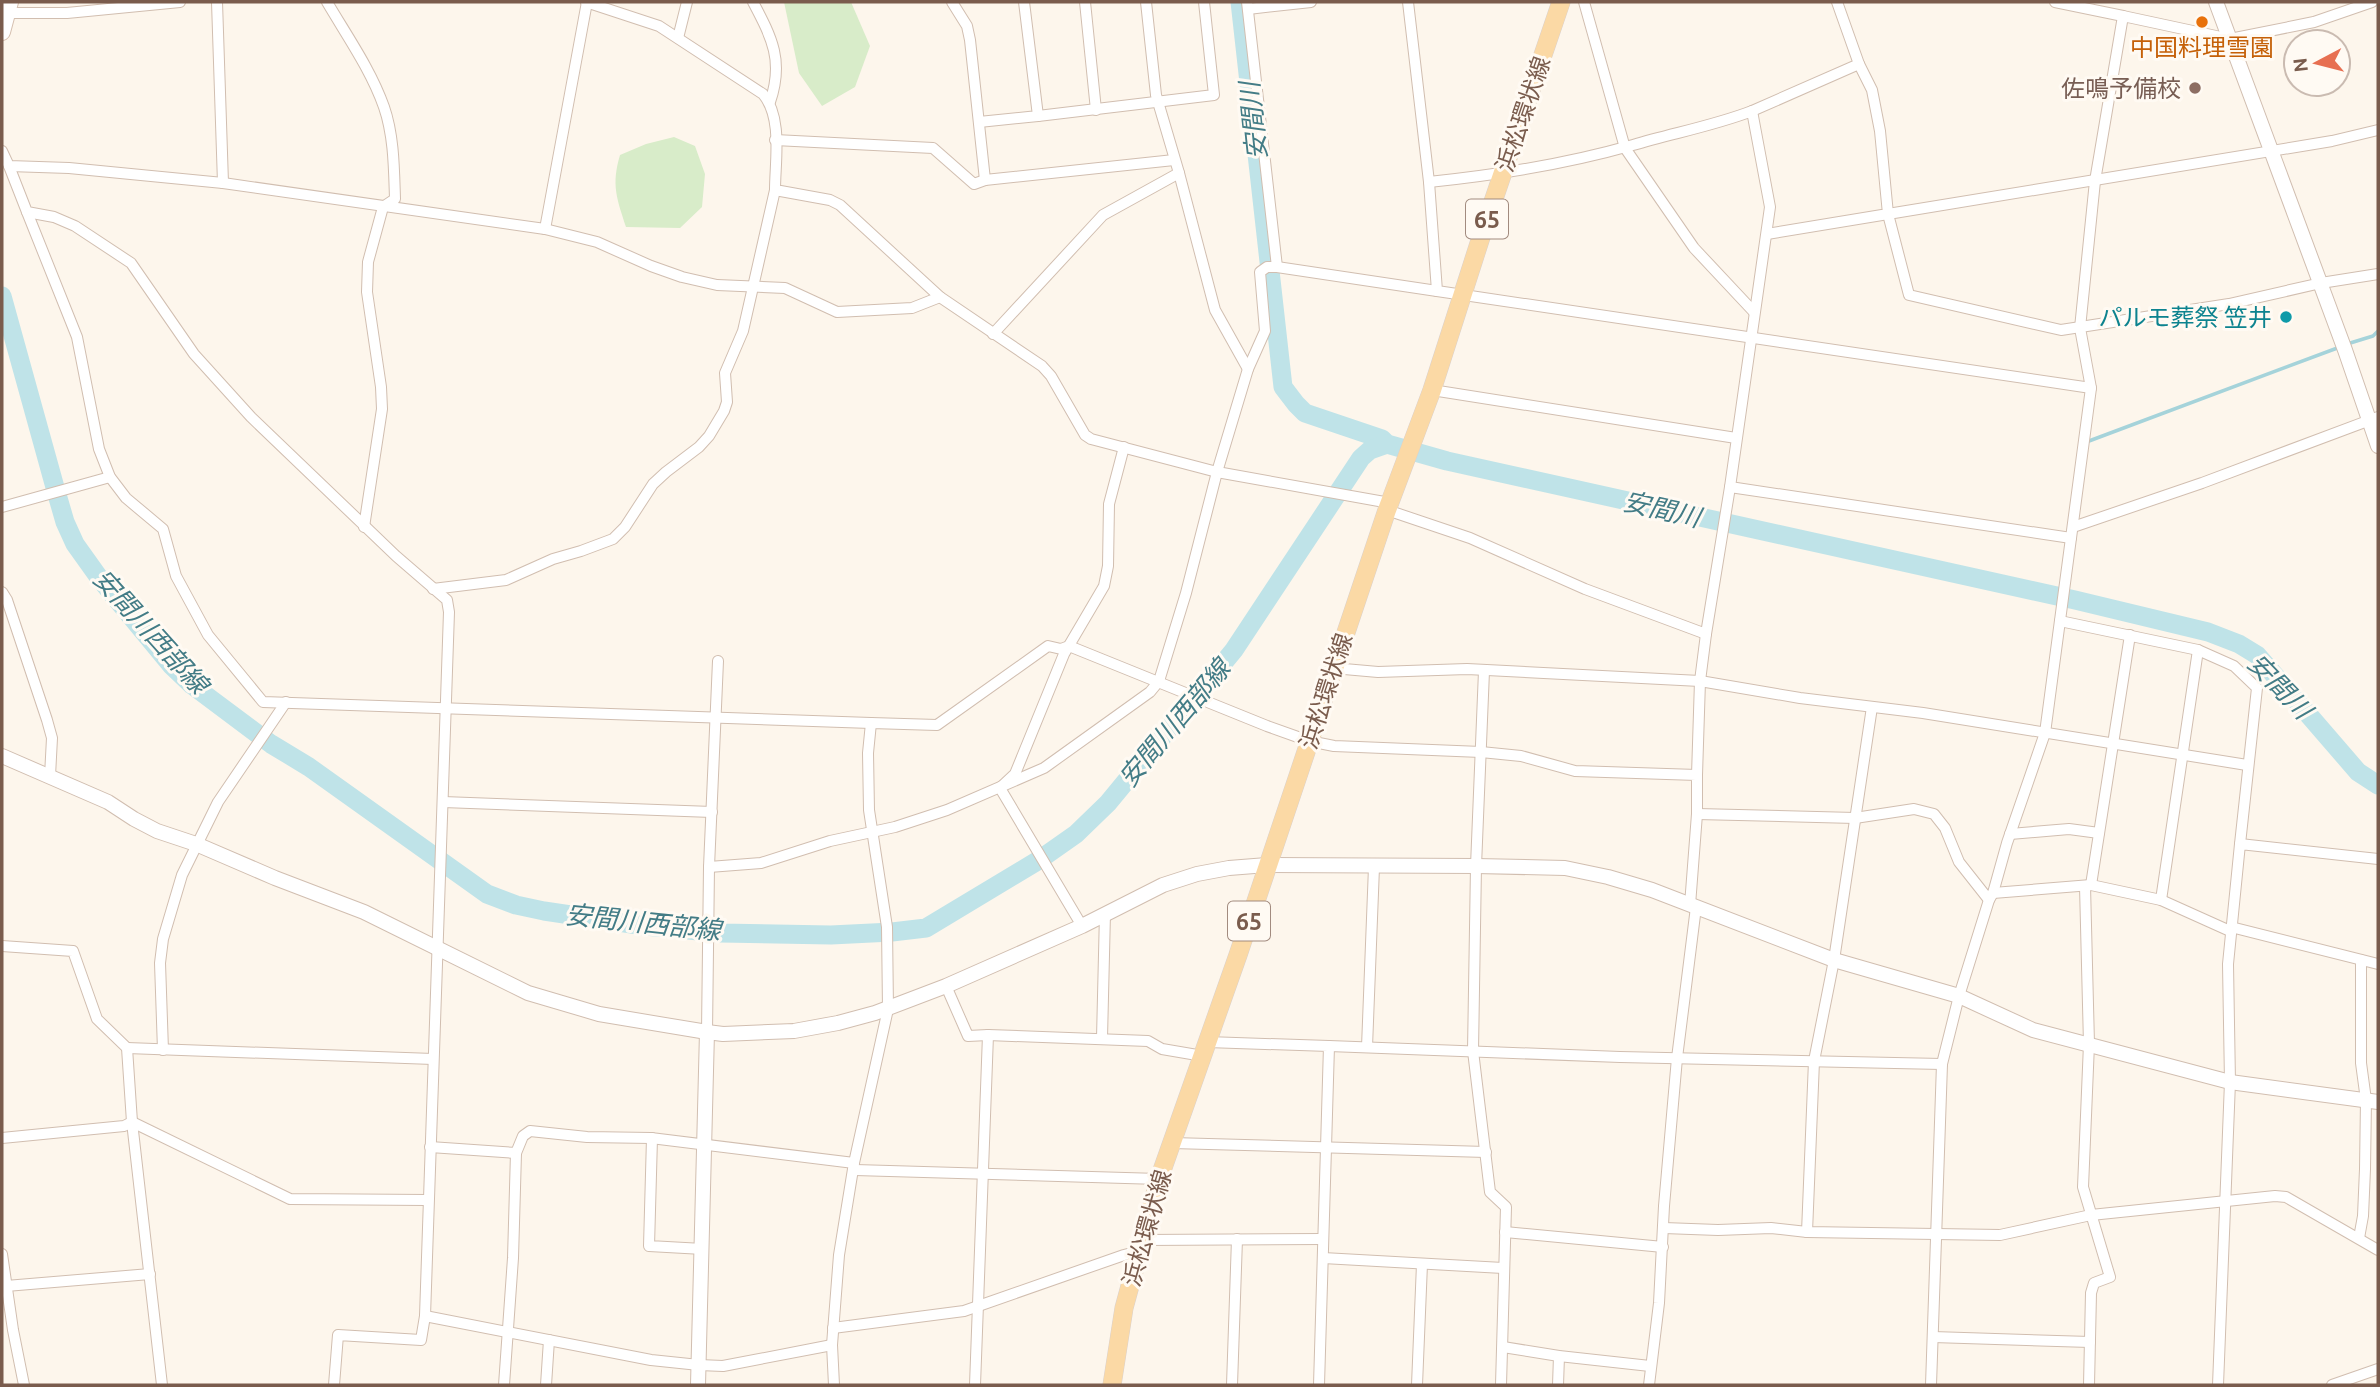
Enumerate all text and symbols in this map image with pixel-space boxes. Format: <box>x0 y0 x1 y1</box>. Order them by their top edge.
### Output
marker: 中国料理雪園 <box>2194 14 2210 30</box>
north arrow <box>2282 28 2352 98</box>
place label: 中国料理雪園 <box>2130 34 2274 61</box>
street label: 浜松環状線 <box>1491 53 1555 175</box>
text: N <box>2288 57 2312 73</box>
place label: 佐鳴予備校 <box>2061 75 2181 102</box>
water label: 安間川 <box>1234 78 1271 161</box>
marker: 佐鳴予備校 <box>2187 80 2203 96</box>
road number: 65 <box>1466 200 1508 238</box>
place label: パルモ葬祭 笠井 <box>2099 304 2272 331</box>
marker: パルモ葬祭 笠井 <box>2278 309 2294 325</box>
water label: 安間川 <box>1621 486 1706 533</box>
water label: 安間川西部線 <box>88 563 216 701</box>
street label: 浜松環状線 <box>1295 630 1357 752</box>
water label: 安間川 <box>2242 648 2320 726</box>
water label: 安間川西部線 <box>1113 652 1237 792</box>
water label: 安間川西部線 <box>564 899 725 945</box>
road number: 65 <box>1228 902 1270 940</box>
street label: 浜松環状線 <box>1117 1167 1177 1289</box>

